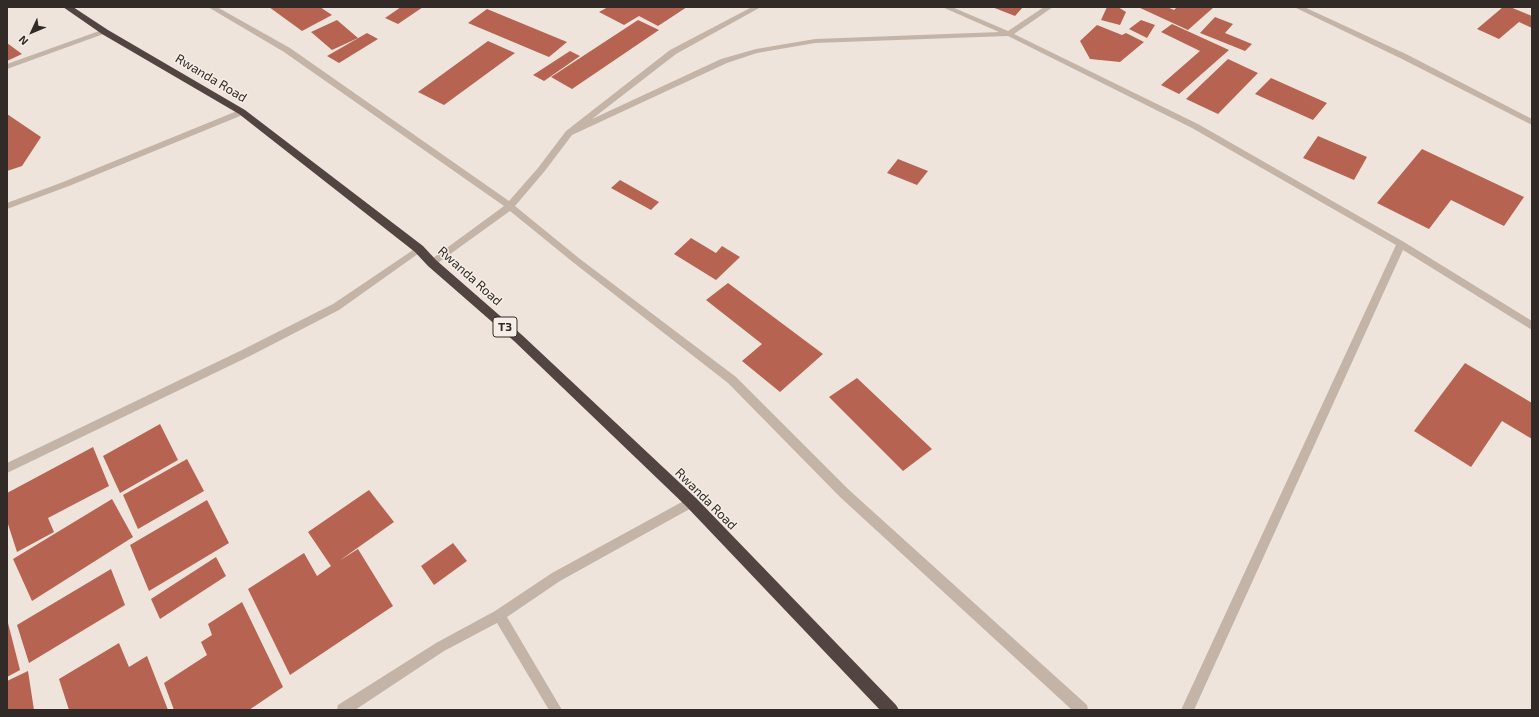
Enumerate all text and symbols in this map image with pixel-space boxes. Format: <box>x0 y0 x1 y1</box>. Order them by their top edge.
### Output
north arrow <box>12 12 52 52</box>
text: N <box>16 33 30 48</box>
street label: Rwanda Road <box>172 51 250 105</box>
street label: Rwanda Road <box>435 243 505 309</box>
road number: T3 <box>493 317 517 337</box>
street label: Rwanda Road <box>672 465 740 533</box>

